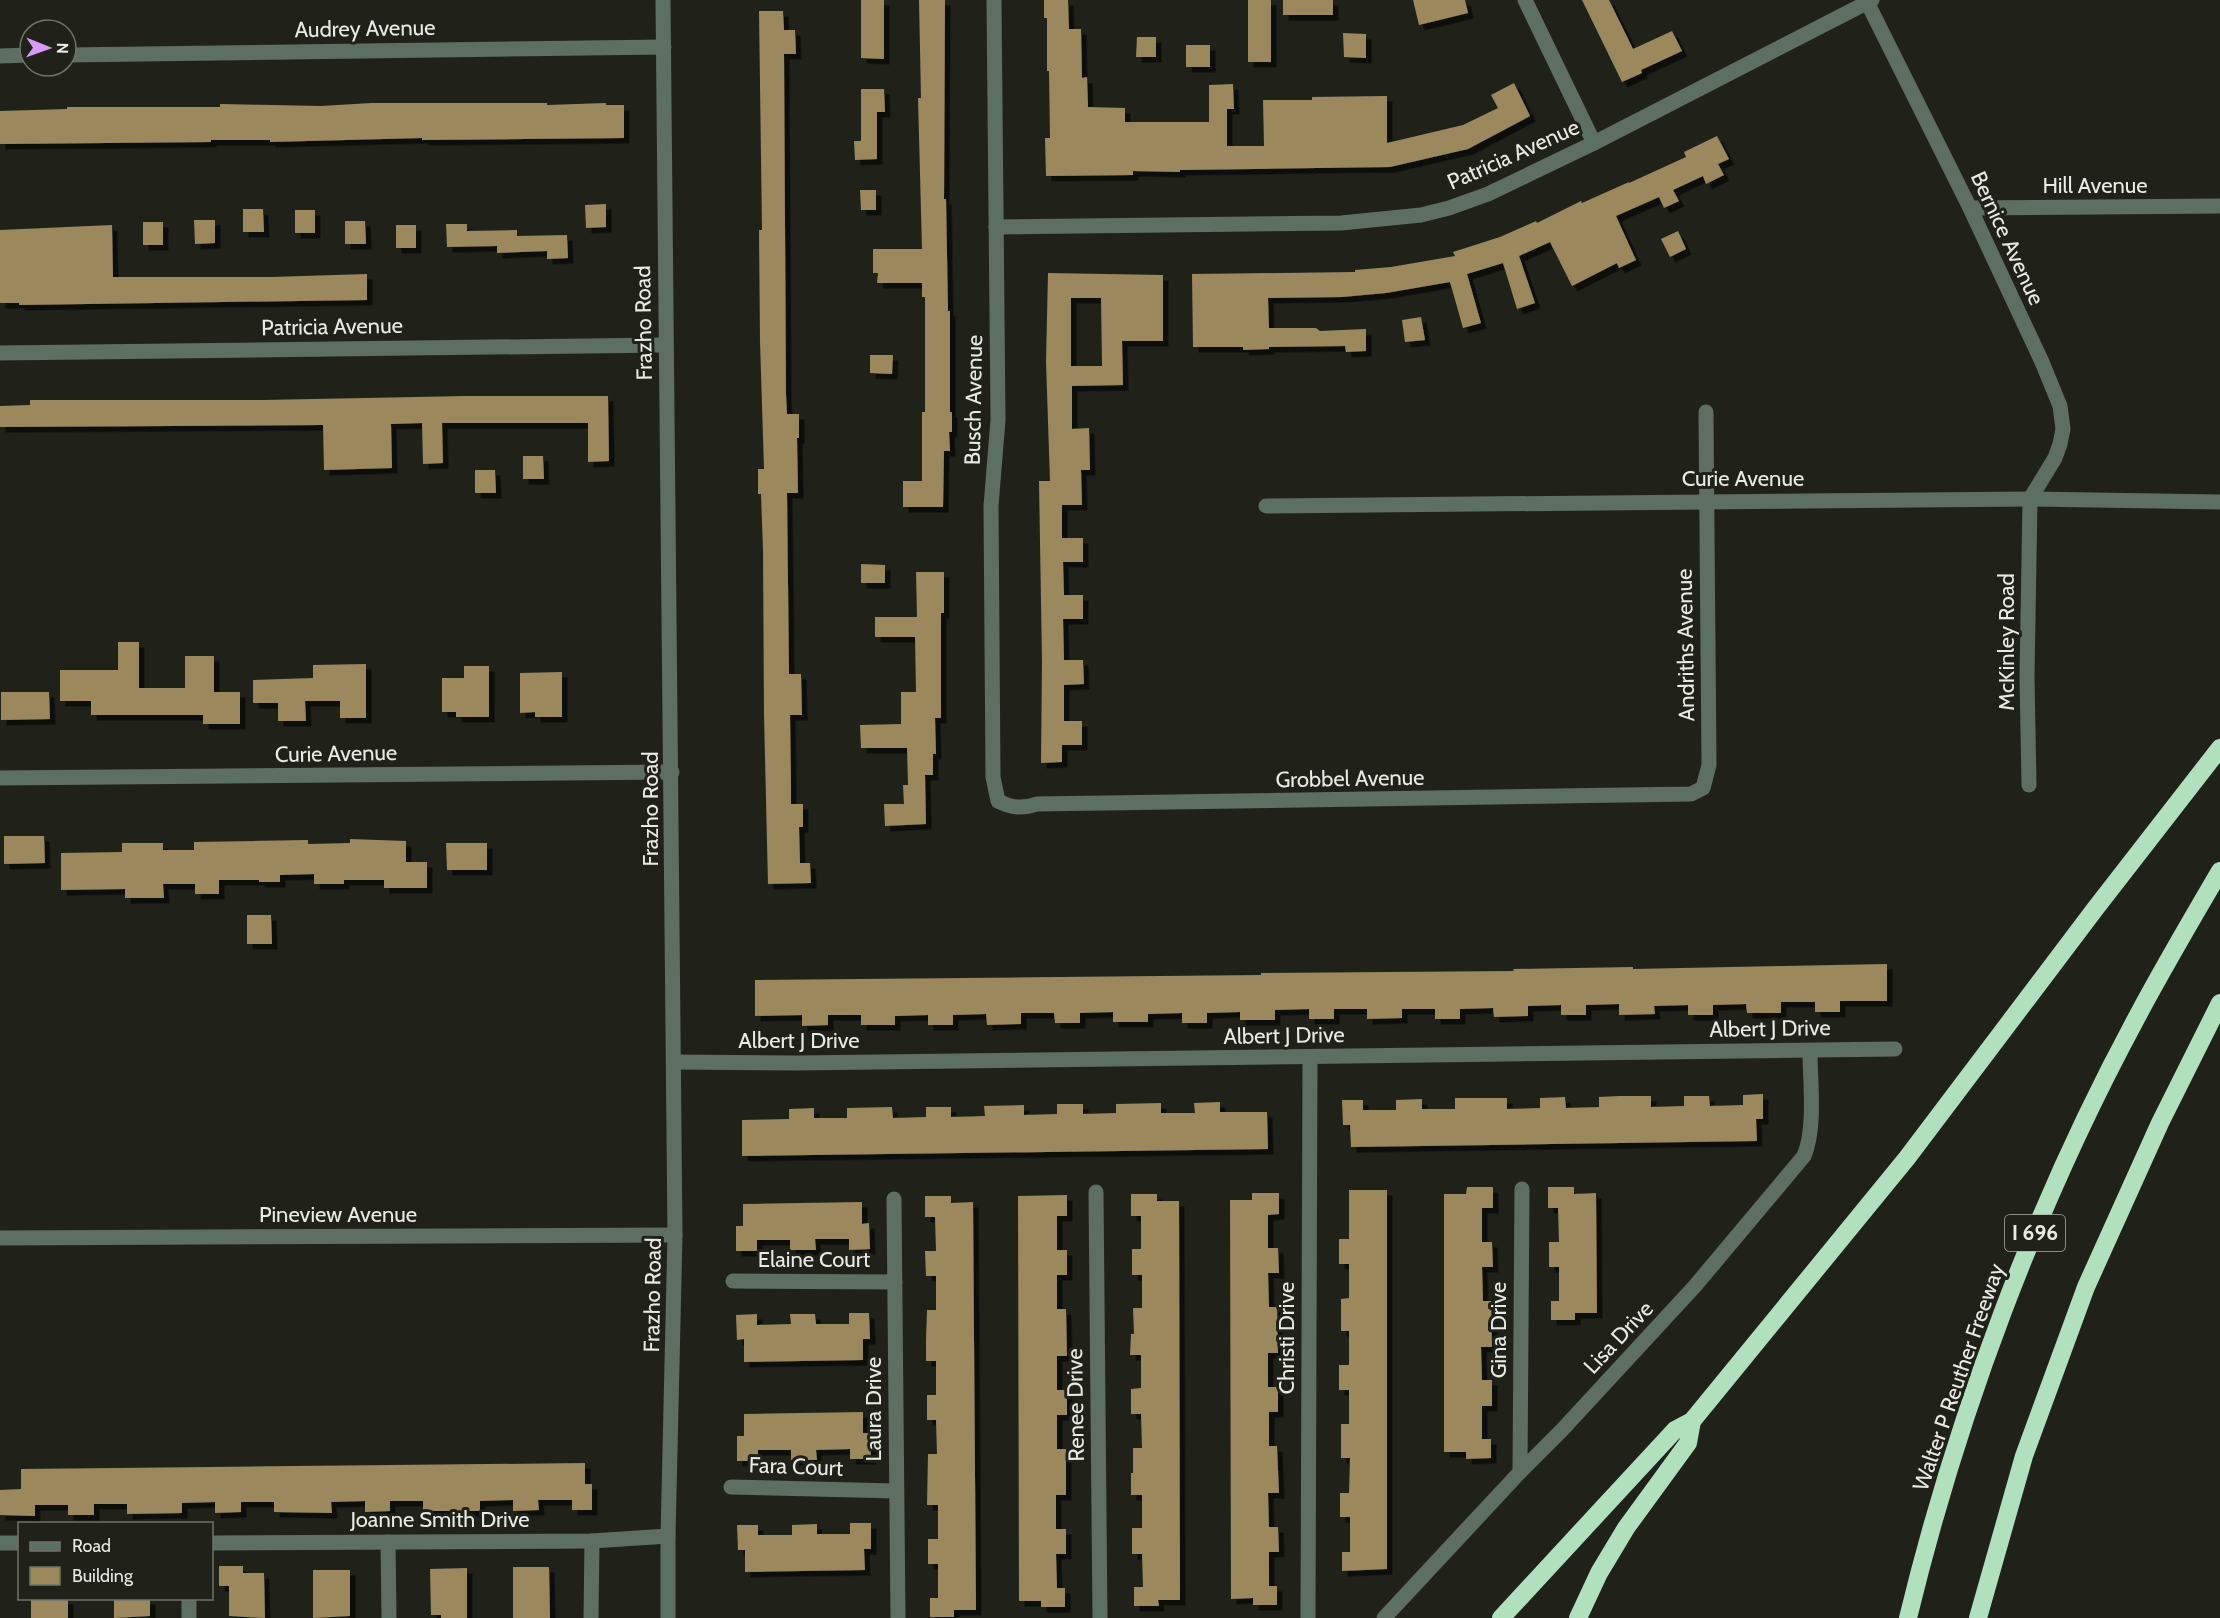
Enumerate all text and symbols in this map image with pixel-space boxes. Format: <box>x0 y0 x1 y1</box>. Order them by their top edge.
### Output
street label: Audrey Avenue <box>294 14 436 43</box>
north arrow <box>18 18 78 78</box>
text: N <box>53 42 72 54</box>
street label: Patricia Avenue <box>1443 113 1583 196</box>
street label: Bernice Avenue <box>1965 167 2050 309</box>
street label: Hill Avenue <box>2042 172 2148 199</box>
street label: Frazho Road <box>629 265 658 381</box>
street label: Patricia Avenue <box>261 312 403 341</box>
street label: Busch Avenue <box>959 335 988 465</box>
street label: Curie Avenue <box>1682 465 1804 492</box>
street label: Andriths Avenue <box>1671 568 1700 722</box>
street label: McKinley Road <box>1993 573 2020 711</box>
street label: Curie Avenue <box>275 739 397 768</box>
street label: Frazho Road <box>637 752 664 866</box>
street label: Grobbel Avenue <box>1275 764 1425 793</box>
street label: Albert J Drive <box>1709 1014 1831 1043</box>
street label: Albert J Drive <box>1223 1021 1345 1050</box>
street label: Albert J Drive <box>738 1027 860 1054</box>
street label: Pineview Avenue <box>259 1201 417 1228</box>
road number: I 696 <box>2005 1215 2065 1251</box>
street label: Frazho Road <box>638 1237 667 1353</box>
street label: Elaine Court <box>758 1246 871 1273</box>
street label: Walter P Reuther Freeway <box>1907 1260 2010 1494</box>
street label: Christi Drive <box>1273 1282 1300 1394</box>
street label: Gina Drive <box>1485 1282 1512 1378</box>
street label: Lisa Drive <box>1578 1295 1659 1379</box>
street label: Renee Drive <box>1061 1348 1090 1462</box>
street label: Laura Drive <box>860 1357 887 1461</box>
street label: Fara Court <box>748 1451 844 1482</box>
street label: Joanne Smith Drive <box>349 1506 530 1533</box>
legend <box>18 1522 213 1600</box>
text: Road <box>72 1535 111 1557</box>
text: Building <box>72 1565 134 1587</box>

